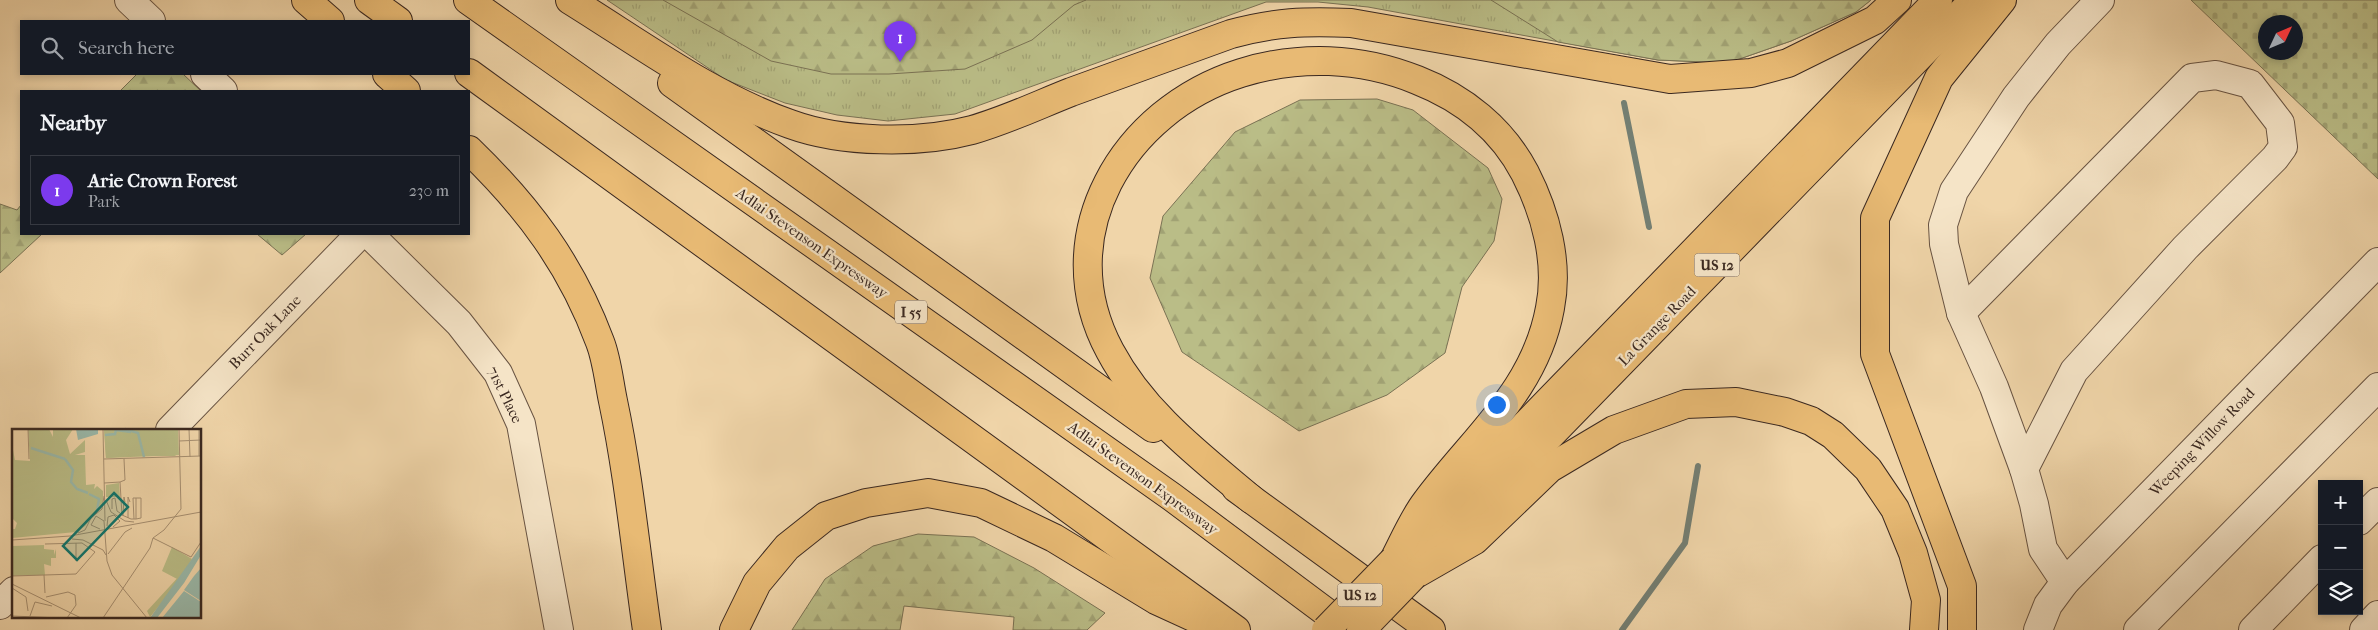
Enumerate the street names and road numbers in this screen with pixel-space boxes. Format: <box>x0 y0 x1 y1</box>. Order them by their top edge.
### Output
street label: Adlai Stevenson Expressway <box>732 183 892 303</box>
road number: US 12 <box>1694 254 1740 276</box>
street label: La Grange Road <box>1614 282 1700 370</box>
street label: Burr Oak Lane <box>225 291 305 373</box>
road number: I 55 <box>895 300 927 324</box>
street label: 71st Place <box>484 364 527 427</box>
street label: Weeping Willow Road <box>2145 384 2259 501</box>
street label: Adlai Stevenson Expressway <box>1064 417 1222 539</box>
road number: US 12 <box>1338 584 1382 606</box>

